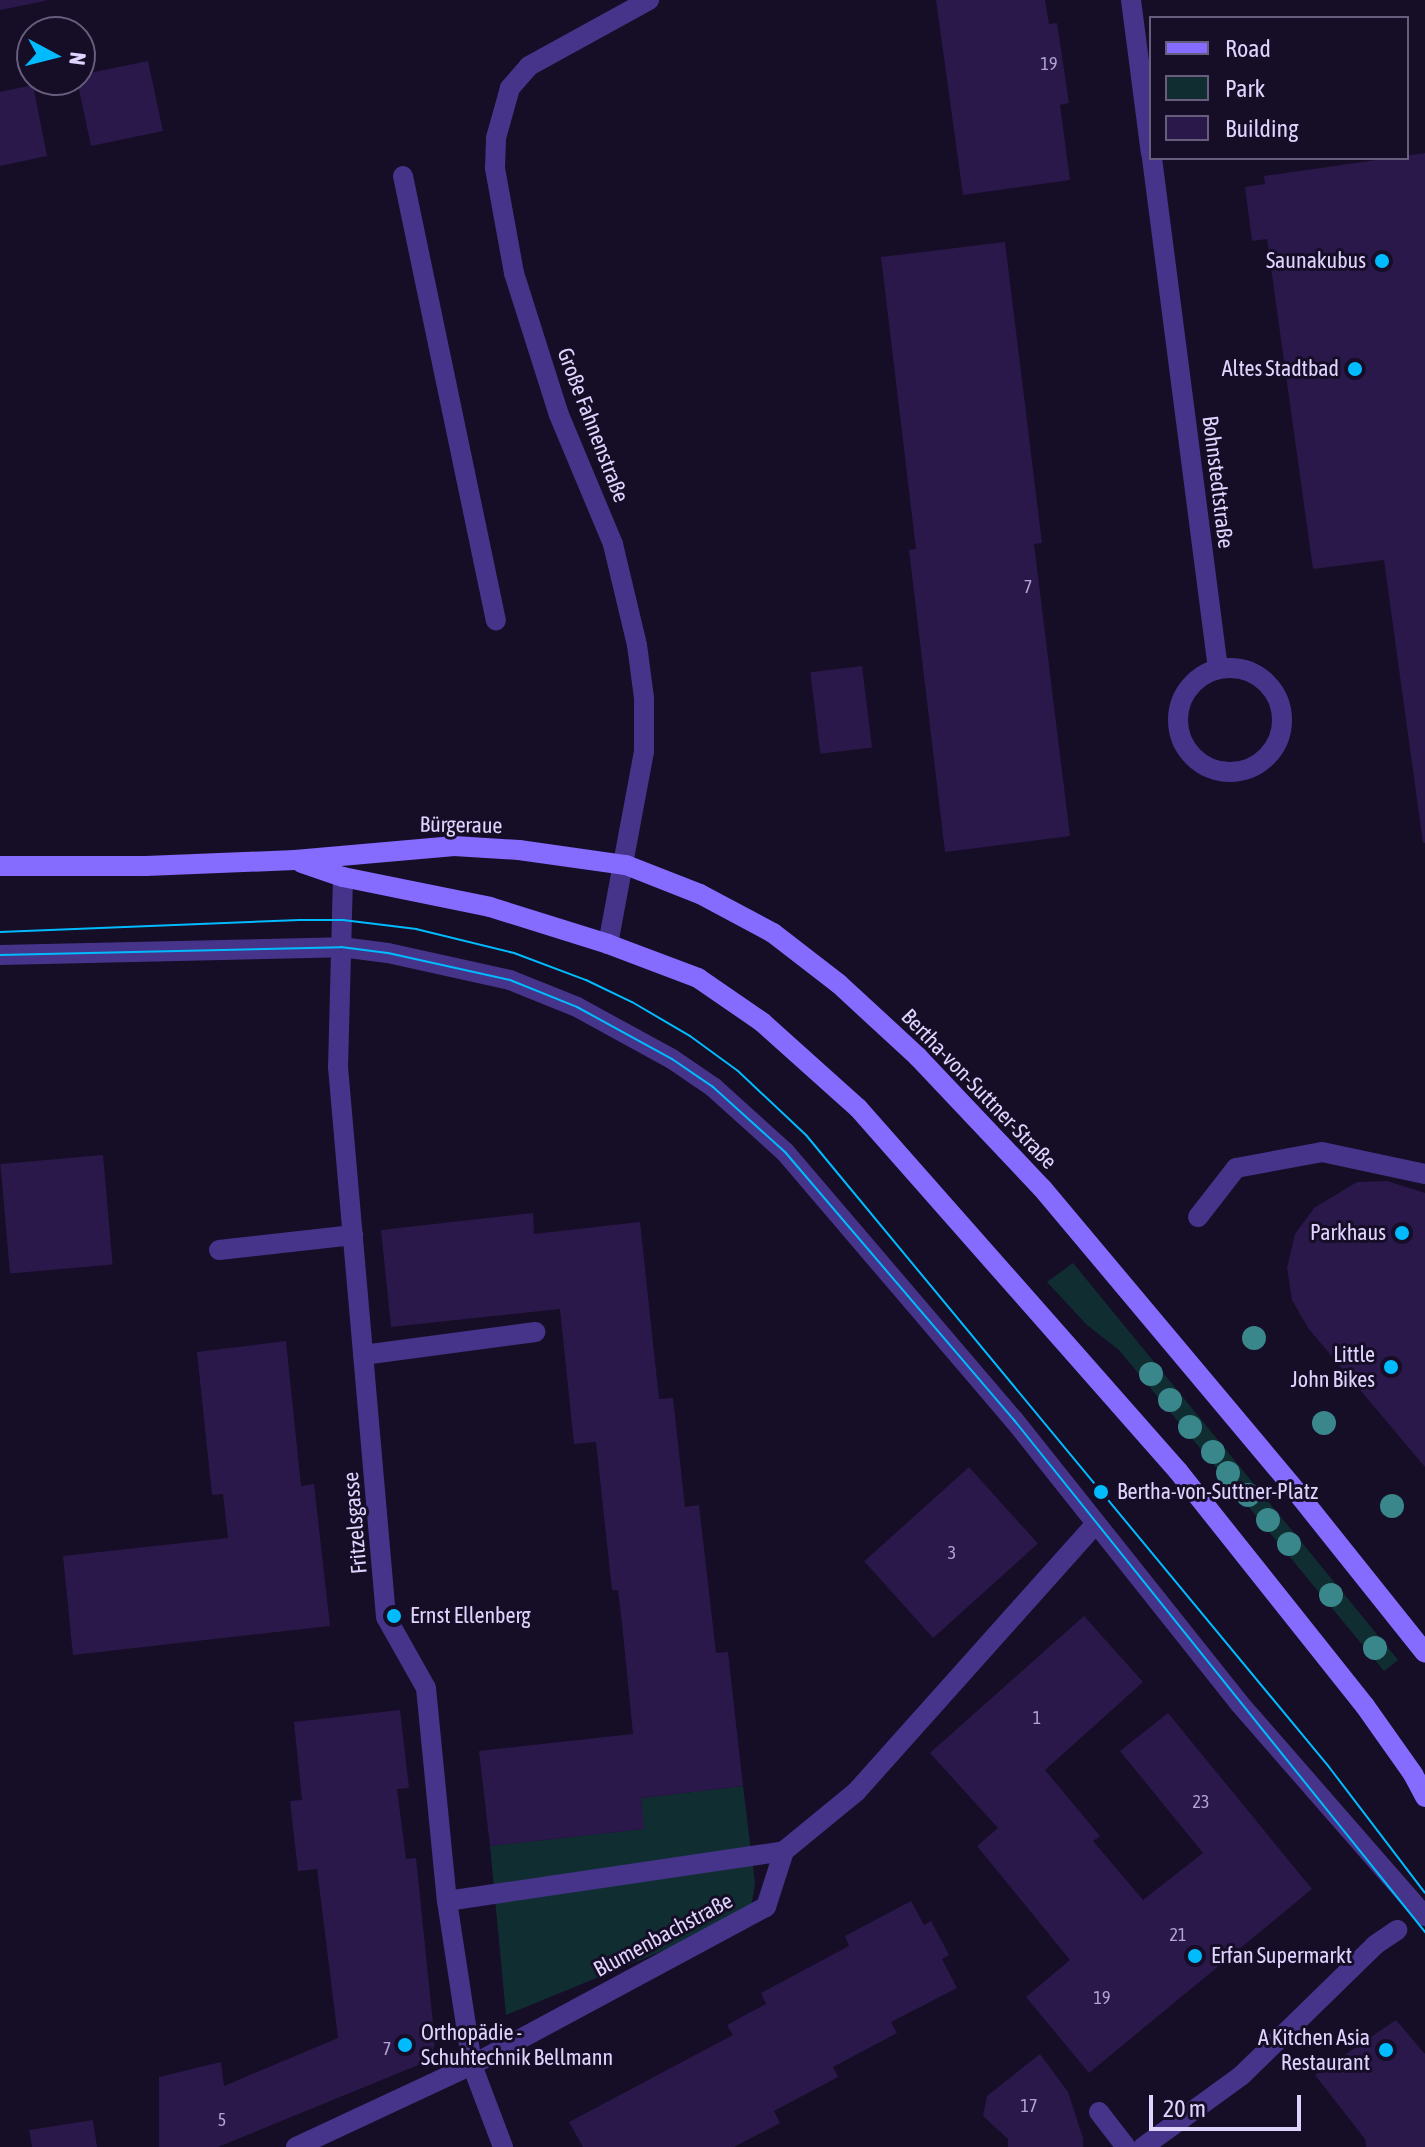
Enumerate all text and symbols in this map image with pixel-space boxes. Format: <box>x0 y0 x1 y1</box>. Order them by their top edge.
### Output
north arrow <box>16 16 96 96</box>
legend <box>1149 16 1409 160</box>
text: Road <box>1225 35 1271 62</box>
text: N <box>64 51 92 67</box>
house number: 19 <box>1041 53 1057 75</box>
text: Park <box>1225 75 1265 102</box>
text: Building <box>1225 115 1298 142</box>
place label: Saunakubus <box>1266 248 1366 274</box>
marker: Saunakubus <box>1373 252 1391 270</box>
street label: Große Fahnenstraße <box>551 344 635 506</box>
place label: Altes Stadtbad <box>1222 356 1339 382</box>
marker: Altes Stadtbad <box>1346 360 1364 378</box>
street label: Bohnstedtstraße <box>1197 414 1239 550</box>
house number: 7 <box>1024 576 1032 598</box>
street label: Bürgeraue <box>419 811 503 839</box>
street label: Bertha-von-Suttner-Straße <box>896 1004 1062 1174</box>
place label: Parkhaus <box>1310 1220 1386 1246</box>
marker: Parkhaus <box>1393 1224 1411 1242</box>
place label: Little John Bikes <box>1291 1341 1375 1392</box>
marker: Little John Bikes <box>1382 1358 1400 1376</box>
street label: Fritzelsgasse <box>337 1471 373 1575</box>
place label: Bertha-von-Suttner-Platz <box>1117 1479 1318 1505</box>
marker: Bertha-von-Suttner-Platz <box>1092 1483 1110 1501</box>
house number: 3 <box>948 1542 956 1564</box>
place label: Ernst Ellenberg <box>410 1603 531 1629</box>
marker: Ernst Ellenberg <box>385 1607 403 1625</box>
house number: 1 <box>1033 1707 1041 1729</box>
house number: 23 <box>1193 1791 1209 1813</box>
street label: Blumenbachstraße <box>589 1887 737 1983</box>
house number: 21 <box>1170 1924 1186 1946</box>
place label: Erfan Supermarkt <box>1211 1943 1352 1969</box>
marker: Erfan Supermarkt <box>1186 1947 1204 1965</box>
house number: 19 <box>1094 1987 1110 2009</box>
place label: Orthopädie - Schuhtechnik Bellmann <box>421 2019 613 2070</box>
place label: A Kitchen Asia Restaurant <box>1258 2024 1370 2076</box>
marker: Orthopädie - Schuhtechnik Bellmann <box>396 2036 414 2054</box>
house number: 7 <box>383 2038 391 2060</box>
marker: A Kitchen Asia Restaurant <box>1377 2041 1395 2059</box>
scale bar <box>1153 2079 1305 2129</box>
house number: 17 <box>1021 2095 1037 2117</box>
text: 20 m <box>1163 2095 1206 2122</box>
house number: 5 <box>218 2109 226 2131</box>

